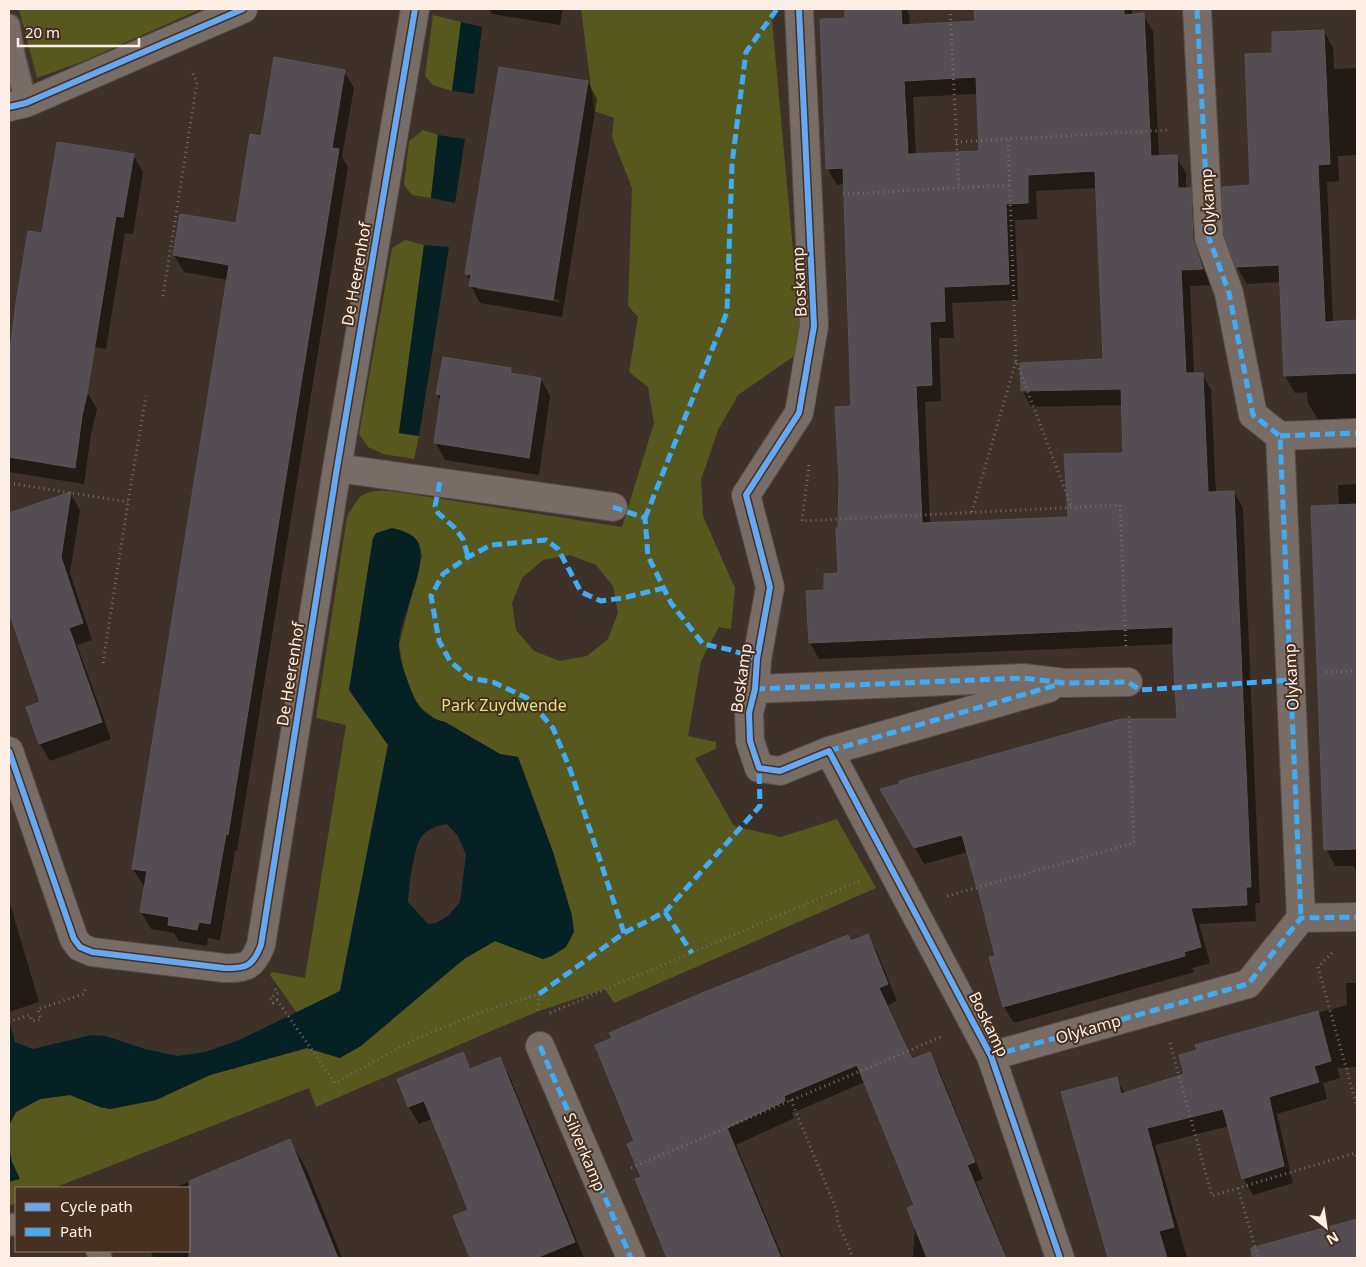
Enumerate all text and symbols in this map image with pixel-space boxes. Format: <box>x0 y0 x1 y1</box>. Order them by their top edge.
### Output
scale bar <box>18 15 139 47</box>
text: 20 m <box>25 22 60 42</box>
street label: Olykamp <box>1195 168 1221 236</box>
street label: De Heerenhof <box>336 219 376 328</box>
street label: Boskamp <box>786 246 812 318</box>
street label: De Heerenhof <box>271 619 309 728</box>
street label: Boskamp <box>725 642 757 714</box>
street label: Olykamp <box>1278 643 1304 711</box>
park label: Park Zuydwende <box>441 694 567 716</box>
street label: Boskamp <box>964 988 1014 1060</box>
street label: Olykamp <box>1053 1009 1123 1049</box>
street label: Silverkamp <box>559 1109 611 1195</box>
legend <box>15 1187 190 1252</box>
text: Cycle path <box>60 1196 133 1216</box>
north arrow <box>1301 1202 1351 1252</box>
text: Path <box>60 1221 92 1241</box>
text: N <box>1323 1228 1342 1250</box>

